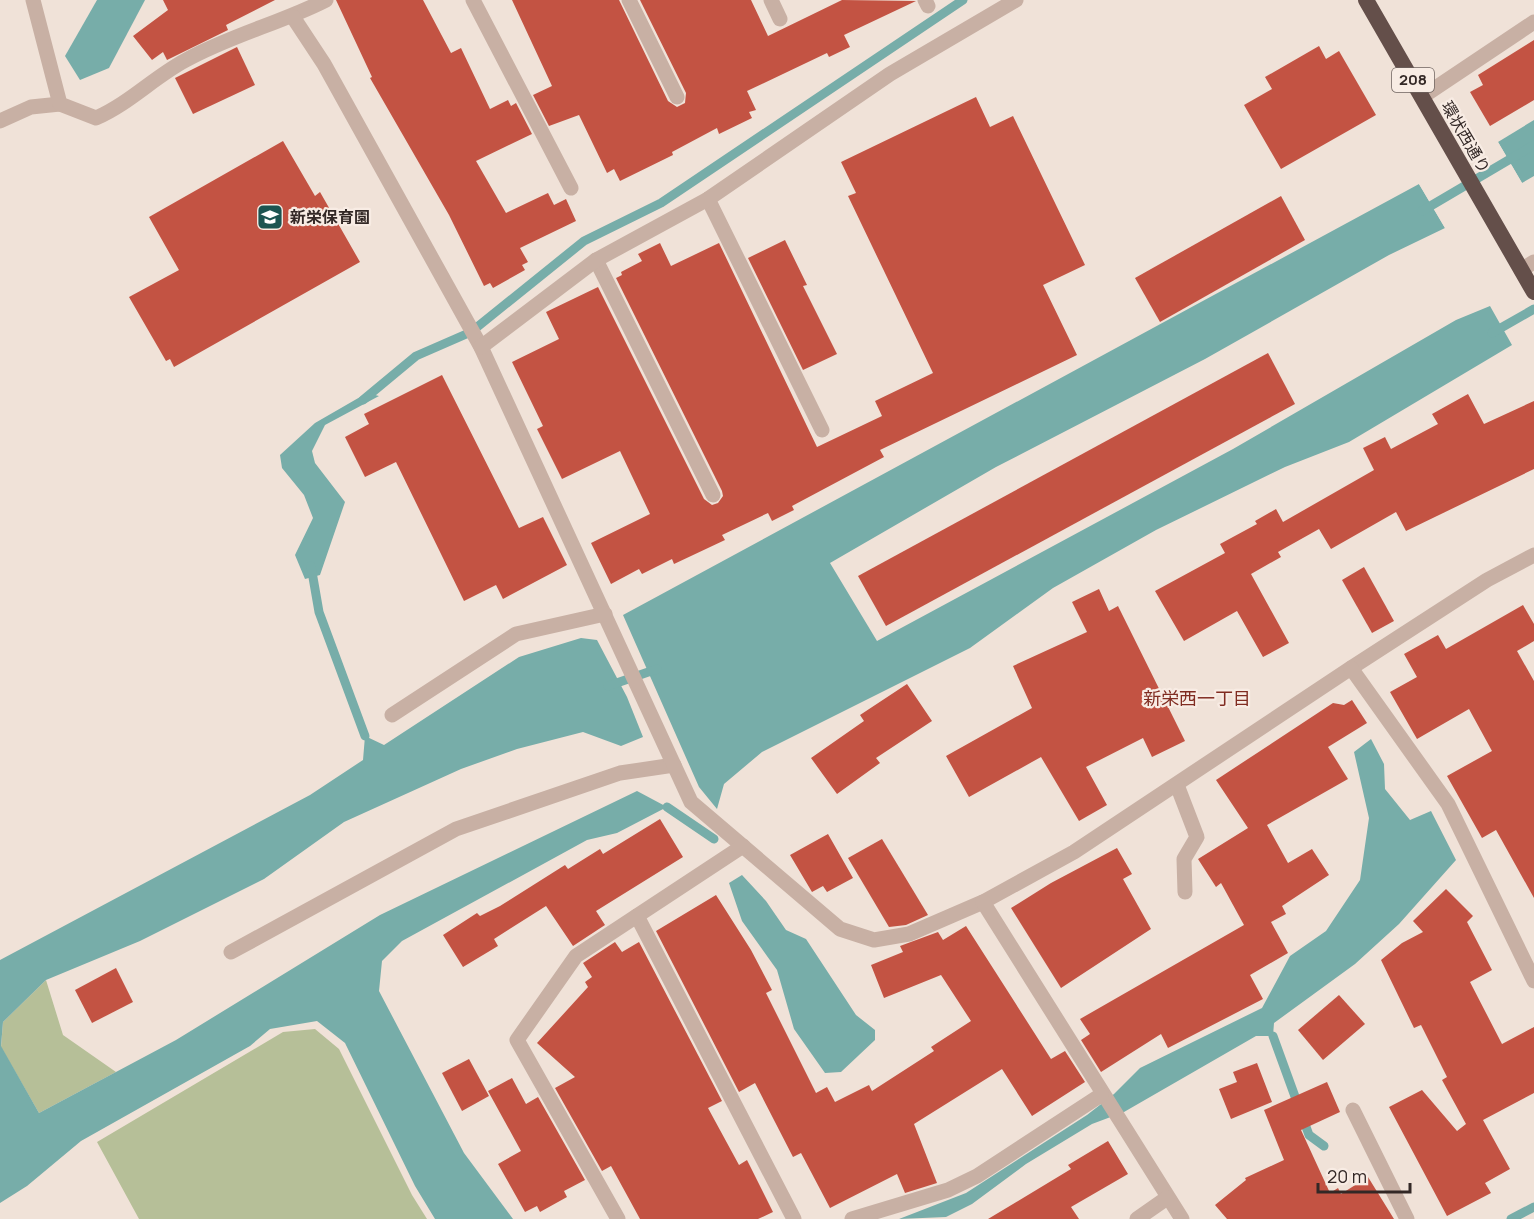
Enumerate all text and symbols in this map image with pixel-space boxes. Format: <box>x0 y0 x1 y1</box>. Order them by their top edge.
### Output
road number: 208 <box>1392 68 1434 92</box>
street label: 環状西通り <box>1436 97 1496 177</box>
school or university icon: 新栄保育園 <box>255 202 285 232</box>
place label: 新栄保育園 <box>290 206 370 228</box>
district label: 新栄西一丁目 <box>1143 686 1251 710</box>
scale bar <box>1318 1156 1410 1194</box>
text: 20 m <box>1327 1164 1367 1188</box>

